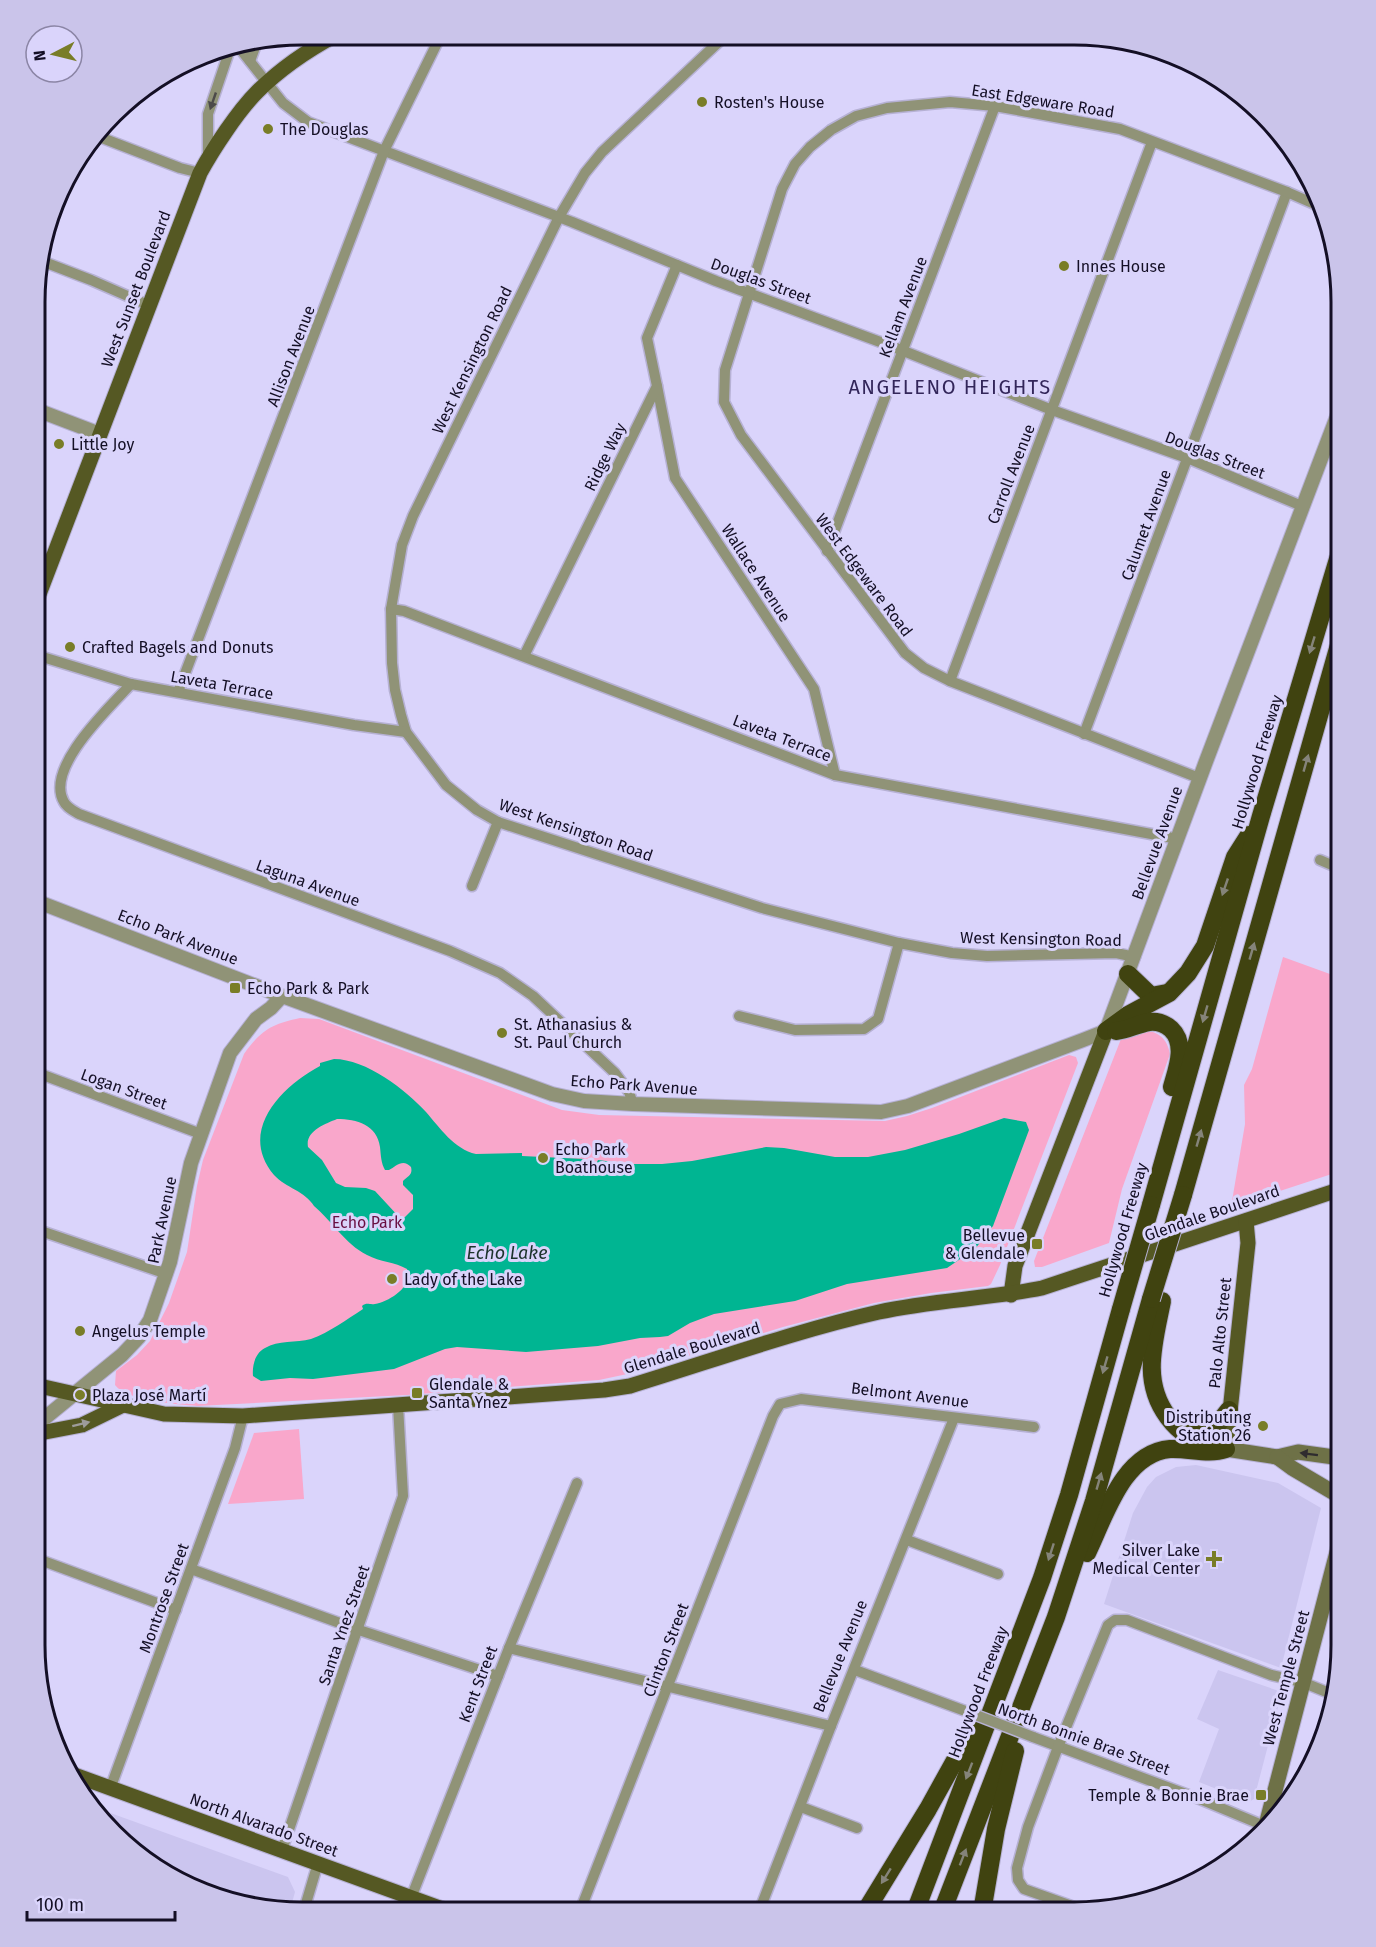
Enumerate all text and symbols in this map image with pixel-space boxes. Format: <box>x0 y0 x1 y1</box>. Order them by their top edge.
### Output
north arrow <box>24 24 84 84</box>
text: N <box>30 49 50 62</box>
street label: East Edgeware Road <box>970 80 1116 122</box>
one-way arrow <box>207 92 217 110</box>
place label: Rosten's House <box>714 93 825 112</box>
marker: Rosten's House <box>695 95 709 109</box>
place label: The Douglas <box>280 120 369 139</box>
marker: The Douglas <box>261 122 275 136</box>
street label: West Sunset Boulevard <box>97 208 175 370</box>
street label: Douglas Street <box>708 254 814 308</box>
street label: Kellam Avenue <box>875 254 931 360</box>
place label: Innes House <box>1076 257 1166 276</box>
marker: Innes House <box>1057 259 1071 273</box>
street label: West Kensington Road <box>428 283 516 437</box>
street label: Allison Avenue <box>263 303 319 409</box>
district label: ANGELENO HEIGHTS <box>848 375 1052 399</box>
street label: Ridge Way <box>580 420 630 494</box>
street label: Carroll Avenue <box>983 421 1039 527</box>
street label: Douglas Street <box>1162 427 1268 483</box>
place label: Little Joy <box>71 435 135 454</box>
marker: Little Joy <box>52 437 66 451</box>
street label: Calumet Avenue <box>1117 467 1175 583</box>
street label: West Edgeware Road <box>811 510 917 640</box>
street label: Wallace Avenue <box>717 521 795 625</box>
one-way arrow <box>1307 636 1316 654</box>
place label: Crafted Bagels and Donuts <box>82 638 273 657</box>
marker: Crafted Bagels and Donuts <box>63 640 77 654</box>
street label: Laveta Terrace <box>169 667 275 703</box>
street label: Hollywood Freeway <box>1228 692 1286 831</box>
street label: Laveta Terrace <box>730 710 834 766</box>
one-way arrow <box>1302 754 1311 772</box>
street label: Bellevue Avenue <box>1128 784 1186 902</box>
street label: West Kensington Road <box>496 795 656 865</box>
street label: Laguna Avenue <box>253 855 363 911</box>
one-way arrow <box>1220 878 1230 896</box>
street label: Echo Park Avenue <box>115 905 241 969</box>
street label: West Kensington Road <box>960 928 1122 950</box>
one-way arrow <box>1248 942 1257 960</box>
place label: Echo Park & Park <box>247 979 370 998</box>
marker: Echo Park & Park <box>228 981 242 995</box>
one-way arrow <box>1200 1005 1209 1023</box>
place label: St. Athanasius & St. Paul Church <box>514 1015 633 1052</box>
marker: St. Athanasius & St. Paul Church <box>495 1026 509 1040</box>
street label: Logan Street <box>78 1065 170 1114</box>
street label: Echo Park Avenue <box>570 1071 698 1099</box>
one-way arrow <box>1195 1129 1204 1147</box>
place label: Echo Park Boathouse <box>555 1140 633 1177</box>
marker: Echo Park Boathouse <box>536 1151 550 1165</box>
street label: Hollywood Freeway <box>1095 1160 1151 1300</box>
street label: Park Avenue <box>143 1175 181 1265</box>
street label: Glendale Boulevard <box>1142 1181 1282 1245</box>
park label: Echo Park <box>332 1213 403 1232</box>
place label: Bellevue & Glendale <box>945 1226 1025 1263</box>
marker: Bellevue & Glendale <box>1030 1237 1044 1251</box>
water label: Echo Lake <box>467 1242 547 1264</box>
place label: Lady of the Lake <box>404 1270 523 1289</box>
marker: Lady of the Lake <box>385 1272 399 1286</box>
street label: Palo Alto Street <box>1205 1276 1235 1389</box>
street label: Glendale Boulevard <box>621 1318 763 1378</box>
place label: Angelus Temple <box>92 1322 206 1341</box>
marker: Angelus Temple <box>73 1324 87 1338</box>
one-way arrow <box>1100 1356 1109 1374</box>
place label: Glendale & Santa Ynez <box>429 1375 509 1412</box>
street label: Belmont Avenue <box>850 1378 970 1412</box>
place label: Plaza José Martí <box>92 1386 207 1405</box>
marker: Glendale & Santa Ynez <box>410 1386 424 1400</box>
marker: Plaza José Martí <box>73 1388 87 1402</box>
place label: Distributing Station 26 <box>1165 1408 1252 1445</box>
one-way arrow <box>72 1419 90 1429</box>
marker: Distributing Station 26 <box>1256 1419 1270 1433</box>
one-way arrow <box>1299 1449 1318 1458</box>
one-way arrow <box>1095 1472 1104 1490</box>
street label: Montrose Street <box>135 1540 193 1656</box>
place label: Silver Lake Medical Center <box>1093 1541 1201 1578</box>
one-way arrow <box>1045 1543 1055 1561</box>
marker: Silver Lake Medical Center <box>1205 1550 1223 1568</box>
street label: Santa Ynez Street <box>314 1562 374 1688</box>
street label: Bellevue Avenue <box>809 1597 871 1715</box>
street label: Clinton Street <box>639 1600 693 1700</box>
street label: West Temple Street <box>1259 1608 1313 1748</box>
street label: Hollywood Freeway <box>944 1623 1012 1760</box>
street label: Kent Street <box>455 1643 501 1725</box>
street label: North Bonnie Brae Street <box>995 1699 1173 1779</box>
one-way arrow <box>964 1762 973 1780</box>
place label: Temple & Bonnie Brae <box>1088 1786 1249 1805</box>
marker: Temple & Bonnie Brae <box>1254 1788 1268 1802</box>
street label: North Alvarado Street <box>187 1789 341 1861</box>
one-way arrow <box>959 1848 969 1866</box>
one-way arrow <box>880 1868 891 1884</box>
scale bar <box>27 1884 176 1922</box>
text: 100 m <box>36 1894 84 1916</box>

